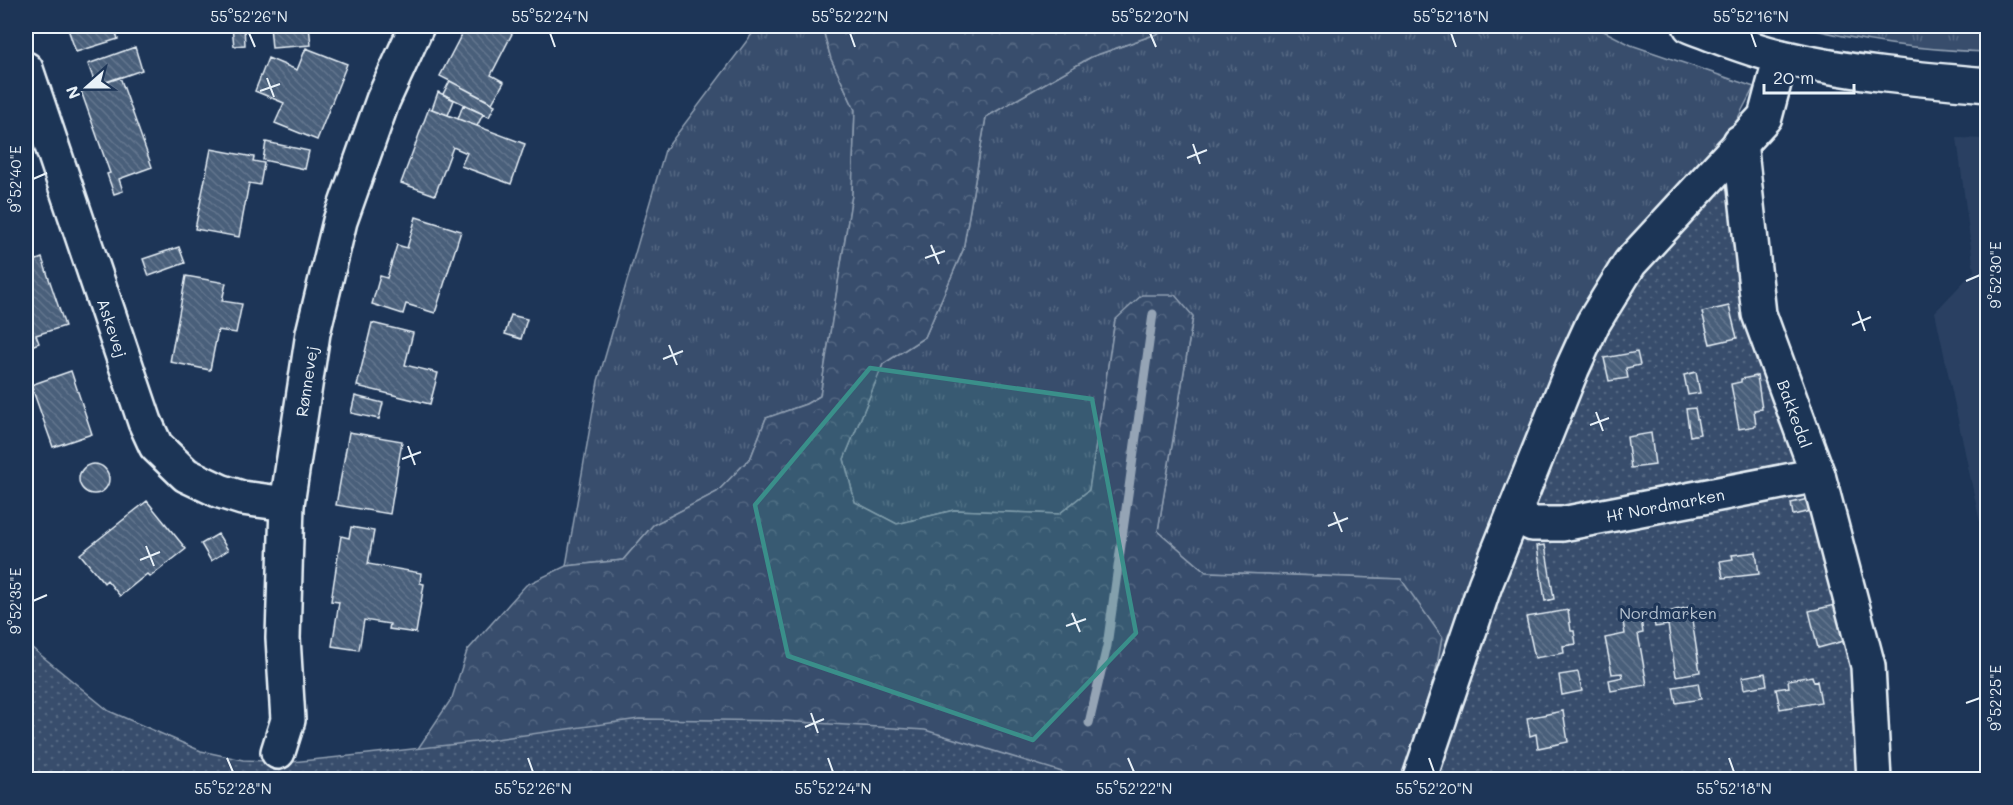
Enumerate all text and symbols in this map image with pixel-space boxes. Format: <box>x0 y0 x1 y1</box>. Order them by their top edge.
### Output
text: 55°52'26"N <box>210 6 288 26</box>
text: 55°52'24"N <box>511 6 589 26</box>
text: 55°52'22"N <box>812 6 888 26</box>
text: 55°52'20"N <box>1111 6 1189 26</box>
text: 55°52'18"N <box>1413 6 1489 26</box>
text: 55°52'16"N <box>1713 6 1789 26</box>
north arrow <box>57 57 117 117</box>
scale bar <box>1764 57 1854 95</box>
text: 20 m <box>1773 65 1814 89</box>
text: N <box>61 83 85 102</box>
text: 9°52'40"E <box>5 145 25 213</box>
text: 9°52'30"E <box>1985 241 2005 309</box>
street label: Askevej <box>94 295 133 360</box>
street label: Rønnevej <box>290 344 321 418</box>
street label: Bakkedal <box>1773 377 1818 450</box>
street label: Hf Nordmarken <box>1604 483 1726 526</box>
text: 9°52'35"E <box>5 567 25 634</box>
park label: Nordmarken <box>1619 602 1717 623</box>
text: 9°52'25"E <box>1985 665 2005 731</box>
text: 55°52'28"N <box>194 778 272 798</box>
text: 55°52'26"N <box>494 778 572 798</box>
text: 55°52'24"N <box>794 778 872 798</box>
text: 55°52'22"N <box>1096 778 1172 798</box>
text: 55°52'20"N <box>1395 778 1473 798</box>
text: 55°52'18"N <box>1696 778 1772 798</box>

